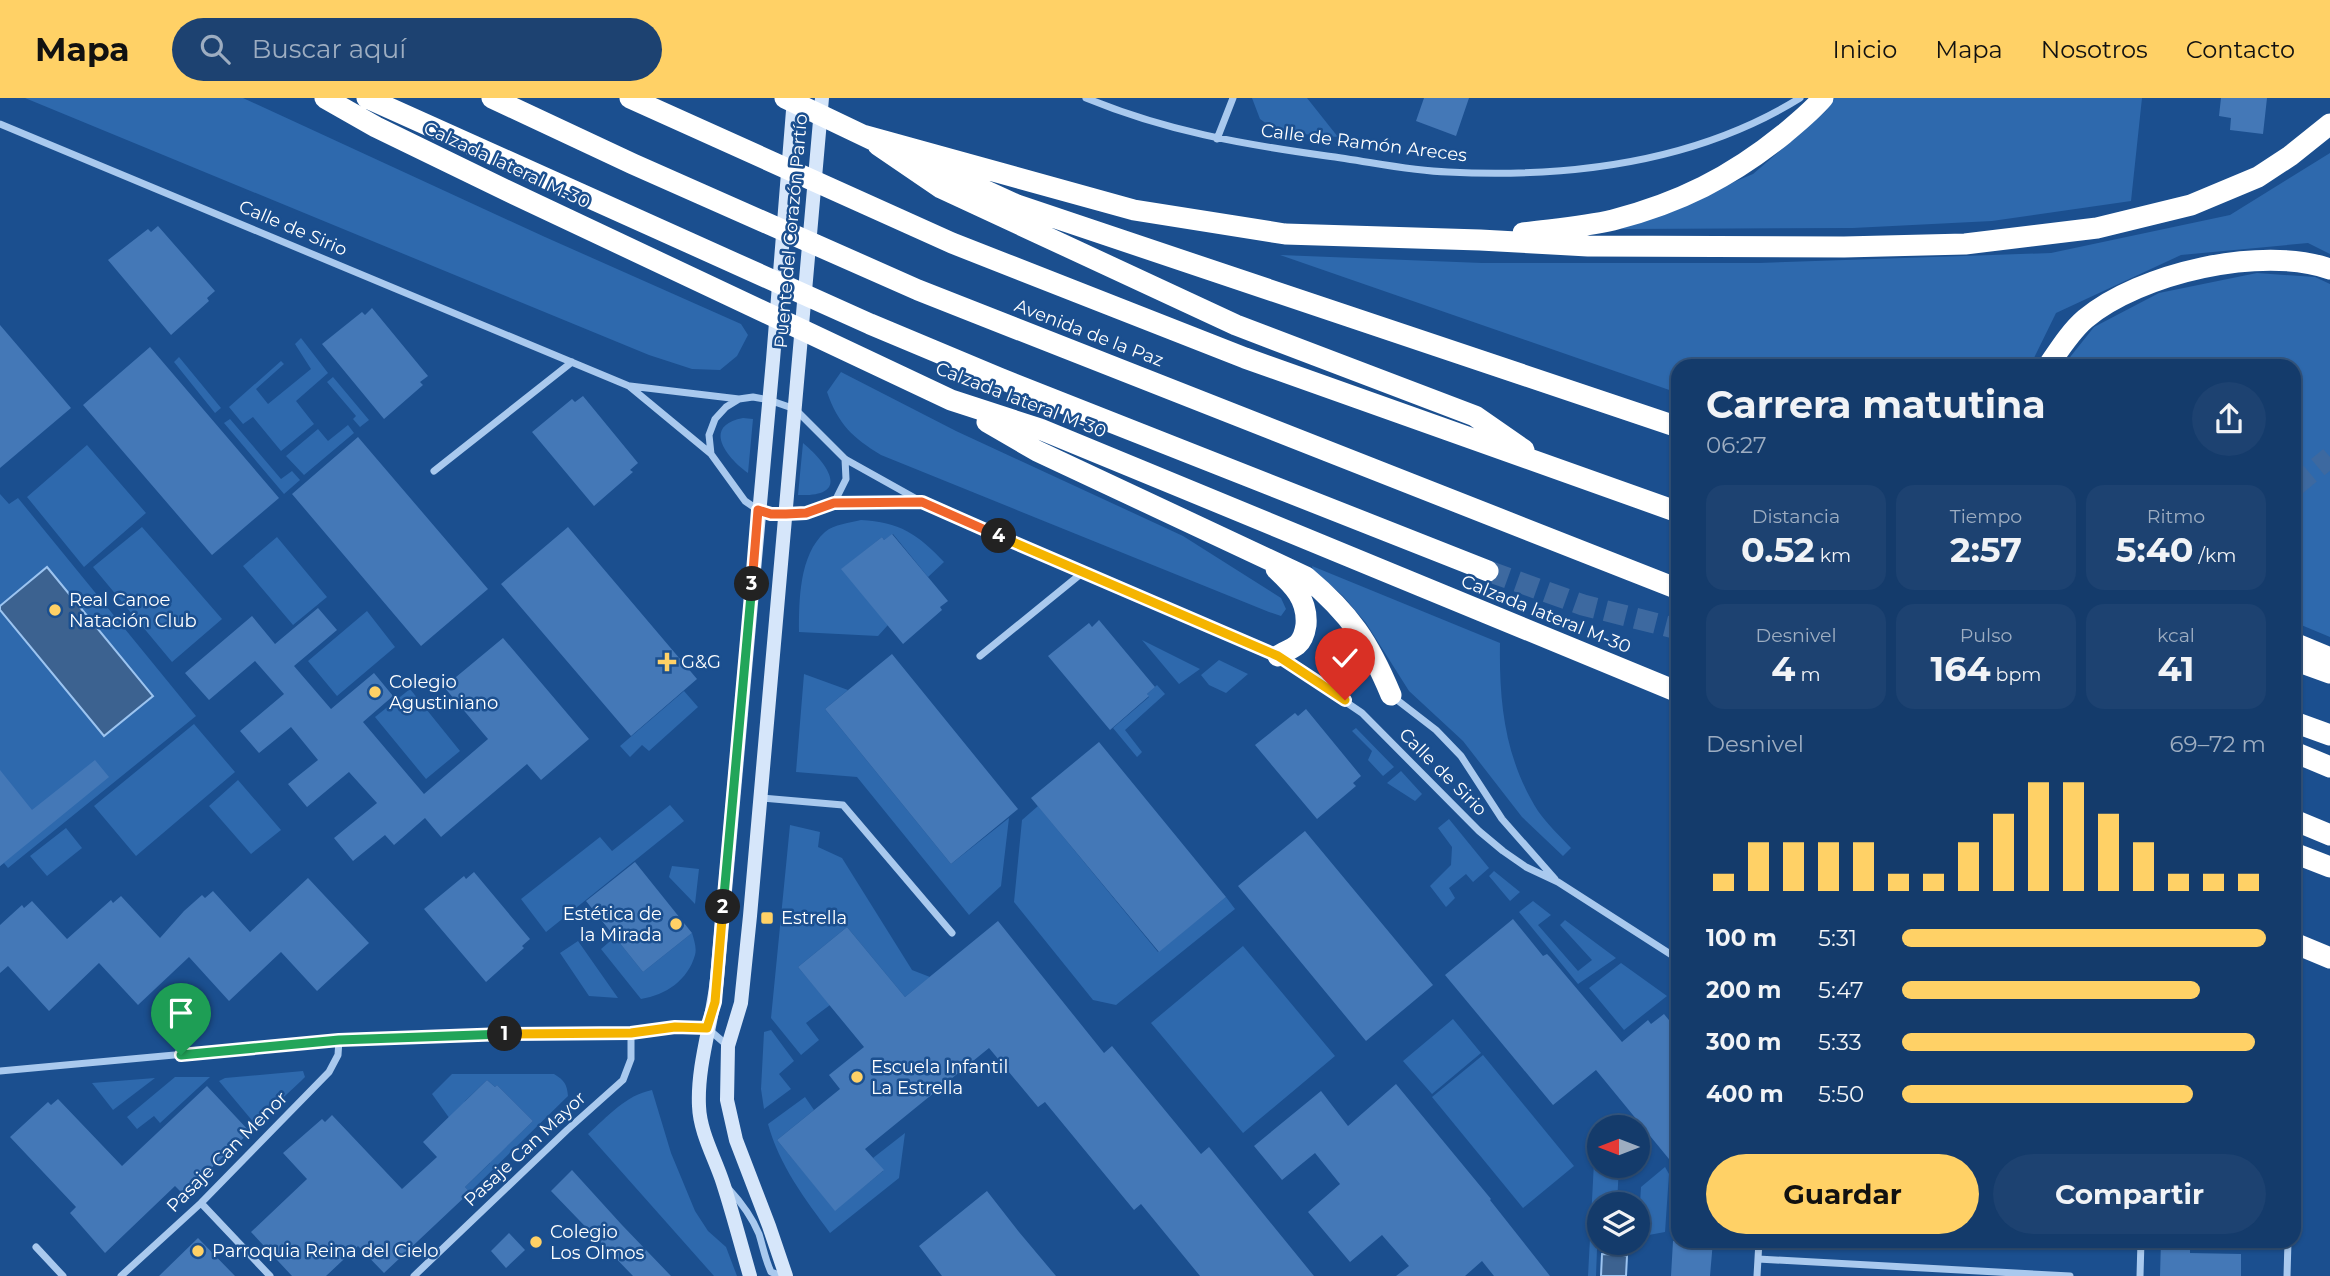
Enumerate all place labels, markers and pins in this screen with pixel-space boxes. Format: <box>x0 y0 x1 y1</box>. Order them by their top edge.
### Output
pin: 4 <box>982 518 1016 554</box>
pin: 3 <box>734 566 770 602</box>
place label: Real Canoe Natación Club <box>69 589 197 632</box>
marker: Real Canoe Natación Club <box>47 602 63 618</box>
pin <box>1315 628 1375 700</box>
place label: G&G <box>681 651 721 673</box>
marker: G&G <box>659 654 675 670</box>
place label: Colegio Agustiniano <box>389 671 498 714</box>
marker: Colegio Agustiniano <box>367 684 383 700</box>
pin: 2 <box>706 890 740 924</box>
place label: Estética de la Mirada <box>563 903 662 946</box>
place label: Estrella <box>781 907 847 929</box>
marker: Estrella <box>759 910 775 926</box>
marker: Estética de la Mirada <box>668 916 684 932</box>
pin <box>151 983 211 1055</box>
pin: 1 <box>488 1016 522 1052</box>
place label: Escuela Infantil La Estrella <box>871 1056 1008 1099</box>
marker: Escuela Infantil La Estrella <box>849 1069 865 1085</box>
place label: Colegio Los Olmos <box>550 1221 645 1264</box>
marker: Colegio Los Olmos <box>528 1234 544 1250</box>
place label: Parroquia Reina del Cielo <box>212 1240 439 1262</box>
marker: Parroquia Reina del Cielo <box>190 1243 206 1259</box>

